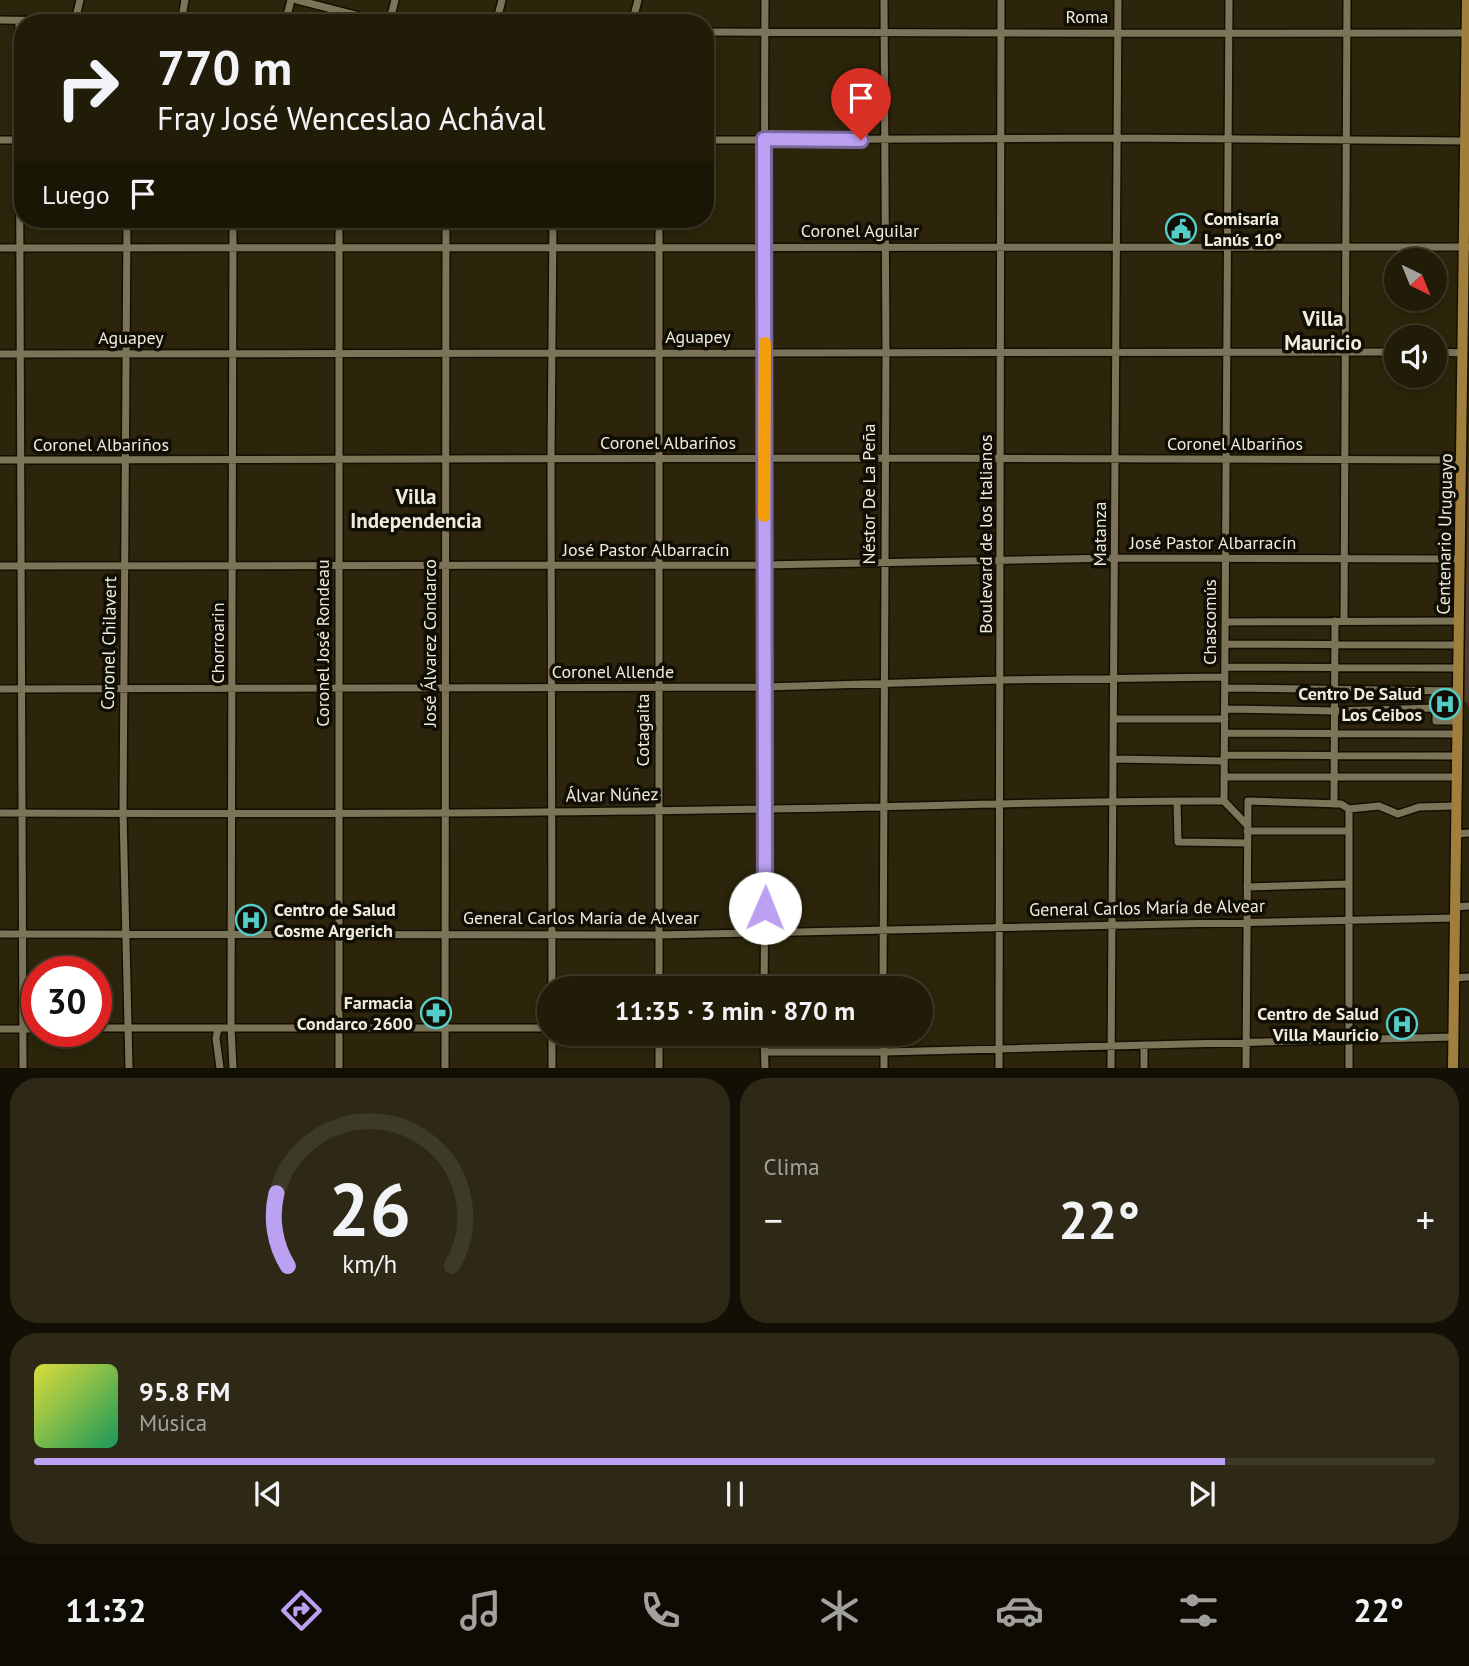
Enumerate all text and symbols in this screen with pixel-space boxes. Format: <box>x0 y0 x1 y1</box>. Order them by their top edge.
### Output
street label: Roma <box>1065 5 1109 28</box>
text: 770 m <box>157 35 292 99</box>
icon: right <box>42 42 133 133</box>
pin <box>831 68 891 140</box>
icon: arrive <box>842 79 880 117</box>
text: Fray José Wenceslao Achával <box>157 97 546 139</box>
icon: arrive <box>124 175 162 213</box>
text: Luego <box>42 178 110 211</box>
place label: Comisaría Lanús 10° <box>1204 207 1282 251</box>
public building icon: Comisaría Lanús 10° <box>1164 212 1198 246</box>
street label: Coronel Aguilar <box>801 219 919 242</box>
north arrow <box>1384 248 1447 312</box>
map controls <box>1384 248 1447 388</box>
district label: Villa Mauricio <box>1284 305 1362 356</box>
street label: Aguapey <box>665 325 731 348</box>
button: sound <box>1384 325 1447 388</box>
street label: Aguapey <box>98 326 164 349</box>
street label: Néstor De La Peña <box>857 423 880 565</box>
street label: Coronel Albariños <box>600 431 736 454</box>
street label: Coronel Albariños <box>1167 432 1303 455</box>
street label: Coronel Albariños <box>33 433 169 456</box>
street label: Boulevard de los Italianos <box>974 434 997 634</box>
street label: Centenario Uruguayo <box>1432 453 1457 615</box>
district label: Villa Independencia <box>350 483 482 534</box>
street label: Matanza <box>1088 501 1111 567</box>
street label: José Pastor Albarracín <box>1129 531 1296 554</box>
street label: José Pastor Albarracín <box>562 538 729 561</box>
street label: Coronel José Rondeau <box>311 559 334 727</box>
street label: José Álvarez Condarco <box>418 559 441 728</box>
street label: Coronel Chilavert <box>96 576 121 710</box>
street label: Chascomús <box>1198 579 1221 665</box>
street label: Chorroarin <box>206 602 229 684</box>
street label: Coronel Allende <box>552 660 674 683</box>
place label: Centro De Salud Los Ceibos <box>1298 682 1422 726</box>
hospital icon: Centro De Salud Los Ceibos <box>1428 687 1462 721</box>
street label: Cotagaita <box>631 694 654 766</box>
street label: Álvar Núñez <box>565 782 659 807</box>
position arrow <box>728 871 802 945</box>
street label: General Carlos María de Alvear <box>1029 894 1265 921</box>
place label: Centro de Salud Cosme Argerich <box>274 898 396 942</box>
hospital icon: Centro de Salud Cosme Argerich <box>234 903 268 937</box>
street label: General Carlos María de Alvear <box>463 906 699 929</box>
speed limit sign: 30 <box>21 956 112 1047</box>
place label: Farmacia Condarco 2600 <box>297 991 413 1035</box>
text: 11:35 · 3 min · 870 m <box>615 994 855 1027</box>
pharmacy icon: Farmacia Condarco 2600 <box>419 996 453 1030</box>
place label: Centro de Salud Villa Mauricio <box>1257 1002 1379 1046</box>
hospital icon: Centro de Salud Villa Mauricio <box>1385 1007 1419 1041</box>
text: Clima <box>764 1152 820 1181</box>
text: 26 <box>328 1163 411 1257</box>
text: 22° <box>1058 1186 1140 1253</box>
text: − <box>764 1195 783 1244</box>
text: + <box>1416 1195 1435 1244</box>
text: km/h <box>342 1248 397 1280</box>
text: 95.8 FM <box>139 1375 230 1408</box>
text: Música <box>139 1408 207 1437</box>
icon: previous <box>249 1475 287 1513</box>
icon: pause <box>716 1475 754 1513</box>
icon: next <box>1183 1475 1221 1513</box>
icon: directions <box>277 1586 326 1635</box>
icon: music <box>456 1586 505 1635</box>
icon: phone <box>636 1586 685 1635</box>
icon: climate <box>815 1586 864 1635</box>
icon: car <box>995 1586 1044 1635</box>
icon: filters <box>1174 1586 1223 1635</box>
text: 11:32 <box>65 1589 146 1631</box>
text: 22° <box>1353 1589 1404 1631</box>

